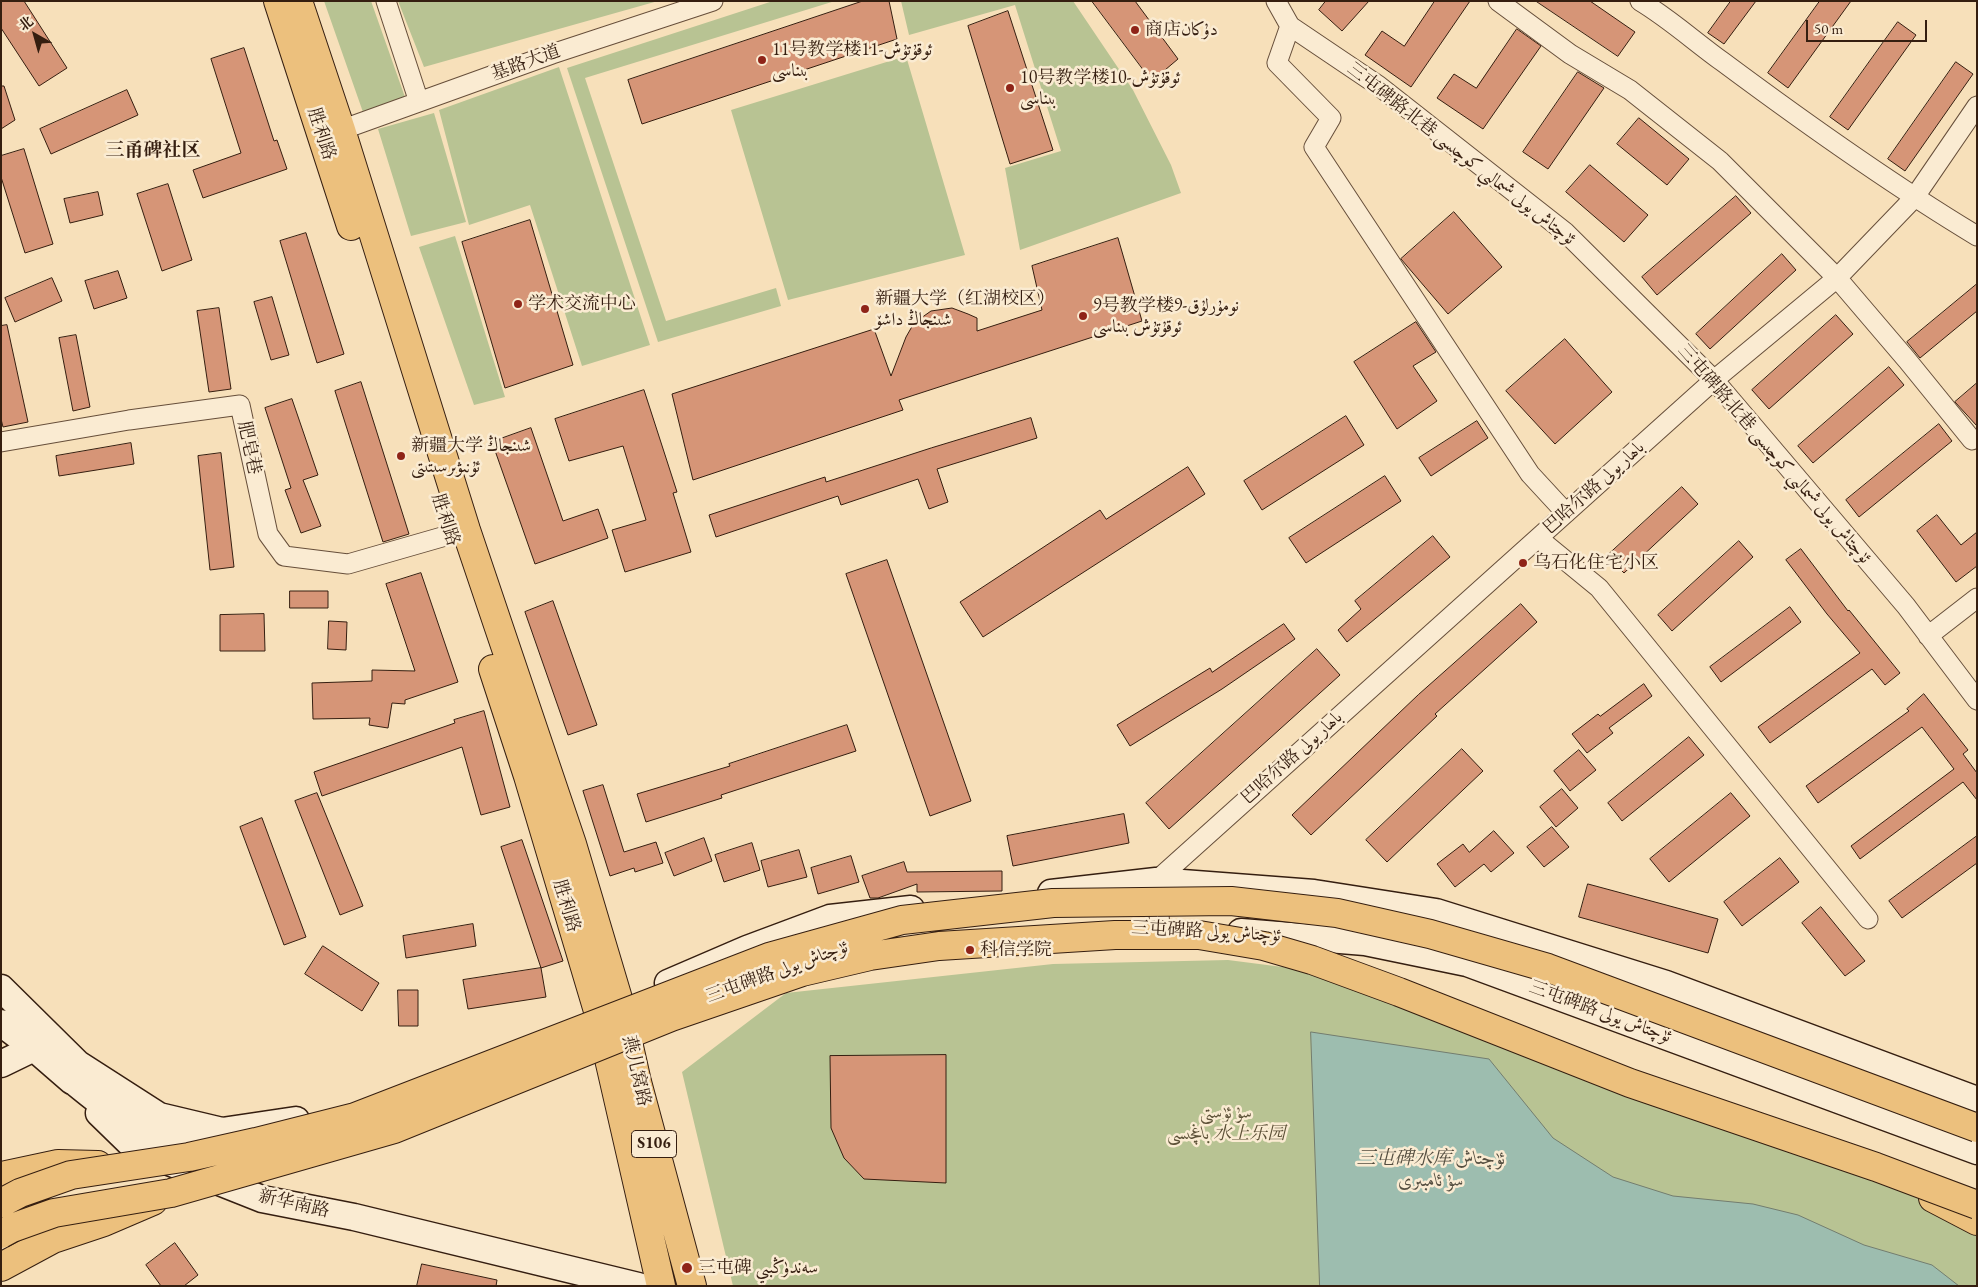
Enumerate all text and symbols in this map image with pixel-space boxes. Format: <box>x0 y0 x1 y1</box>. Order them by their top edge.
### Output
north arrow <box>10 10 60 60</box>
scale bar <box>1808 10 1929 42</box>
text: 北 <box>15 12 37 35</box>
place label: 商店دۇكان <box>1145 19 1218 41</box>
text: 50 m <box>1814 19 1843 38</box>
marker: 商店دۇكان <box>1129 24 1141 36</box>
place label: 11号教学楼11-ئوقۇتۇش بىناسى <box>772 39 932 82</box>
street label: 基路大道 <box>488 41 564 85</box>
marker: 11号教学楼11-ئوقۇتۇش بىناسى <box>756 54 768 66</box>
street label: 三屯碑路北巷 ئۈچتاش يولى شىمالىي كوچىسى <box>1343 58 1579 250</box>
place label: 10号教学楼10-ئوقۇتۇش بىناسى <box>1020 67 1180 110</box>
marker: 10号教学楼10-ئوقۇتۇش بىناسى <box>1004 82 1016 94</box>
street label: 胜利路 <box>302 105 340 163</box>
district label: 三甬碑社区 <box>106 140 200 162</box>
place label: 新疆大学（红湖校区） شىنجاڭ داشۆ <box>875 288 1055 330</box>
place label: 学术交流中心 <box>528 293 636 315</box>
place label: 9号教学楼9-نومۇرلۇق ئوقۇتۇش بىناسى <box>1093 295 1239 338</box>
marker: 学术交流中心 <box>512 298 524 310</box>
marker: 新疆大学（红湖校区） شىنجاڭ داشۆ <box>859 303 871 315</box>
marker: 9号教学楼9-نومۇرلۇق ئوقۇتۇش بىناسى <box>1077 310 1089 322</box>
street label: 三屯碑路北巷 ئۈچتاش يولى شىمالىي كوچىسى <box>1673 340 1875 568</box>
street label: 肥皂巷 <box>233 419 265 477</box>
place label: 新疆大学 شىنجاڭ ئۇنىۋىرسىتىتى <box>411 435 531 478</box>
street label: 巴哈尔路 باھار يولى <box>1539 437 1649 539</box>
marker: 新疆大学 شىنجاڭ ئۇنىۋىرسىتىتى <box>395 450 407 462</box>
street label: 胜利路 <box>426 491 464 549</box>
place label: 乌石化住宅小区 <box>1533 552 1659 574</box>
marker: 乌石化住宅小区 <box>1517 557 1529 569</box>
street label: 巴哈尔路 باھار يولى <box>1237 707 1347 809</box>
street label: 胜利路 <box>548 877 584 935</box>
street label: 三屯碑路 ئۈچتاش يولى <box>1131 917 1281 947</box>
street label: 三屯碑路 ئۈچتاش يولى <box>703 936 851 1008</box>
place label: 科信学院 <box>980 939 1052 961</box>
marker: 科信学院 <box>964 944 976 956</box>
street label: 三屯碑路 ئۈچتاش يولى <box>1526 976 1674 1048</box>
street label: 燕儿窝路 <box>617 1033 655 1109</box>
park label: سۇ ئۈستى باغچىسى 水上乐园 <box>1167 1102 1285 1144</box>
road number: S106 <box>632 1130 676 1158</box>
water label: 三屯碑水库 ئۈچتاش سۇ ئامبىرى <box>1356 1148 1506 1192</box>
street label: 新华南路 <box>256 1185 332 1223</box>
place label: 三屯碑 سەندۈڭبىي <box>698 1257 818 1279</box>
marker: 三屯碑 سەندۈڭبىي <box>680 1261 694 1275</box>

